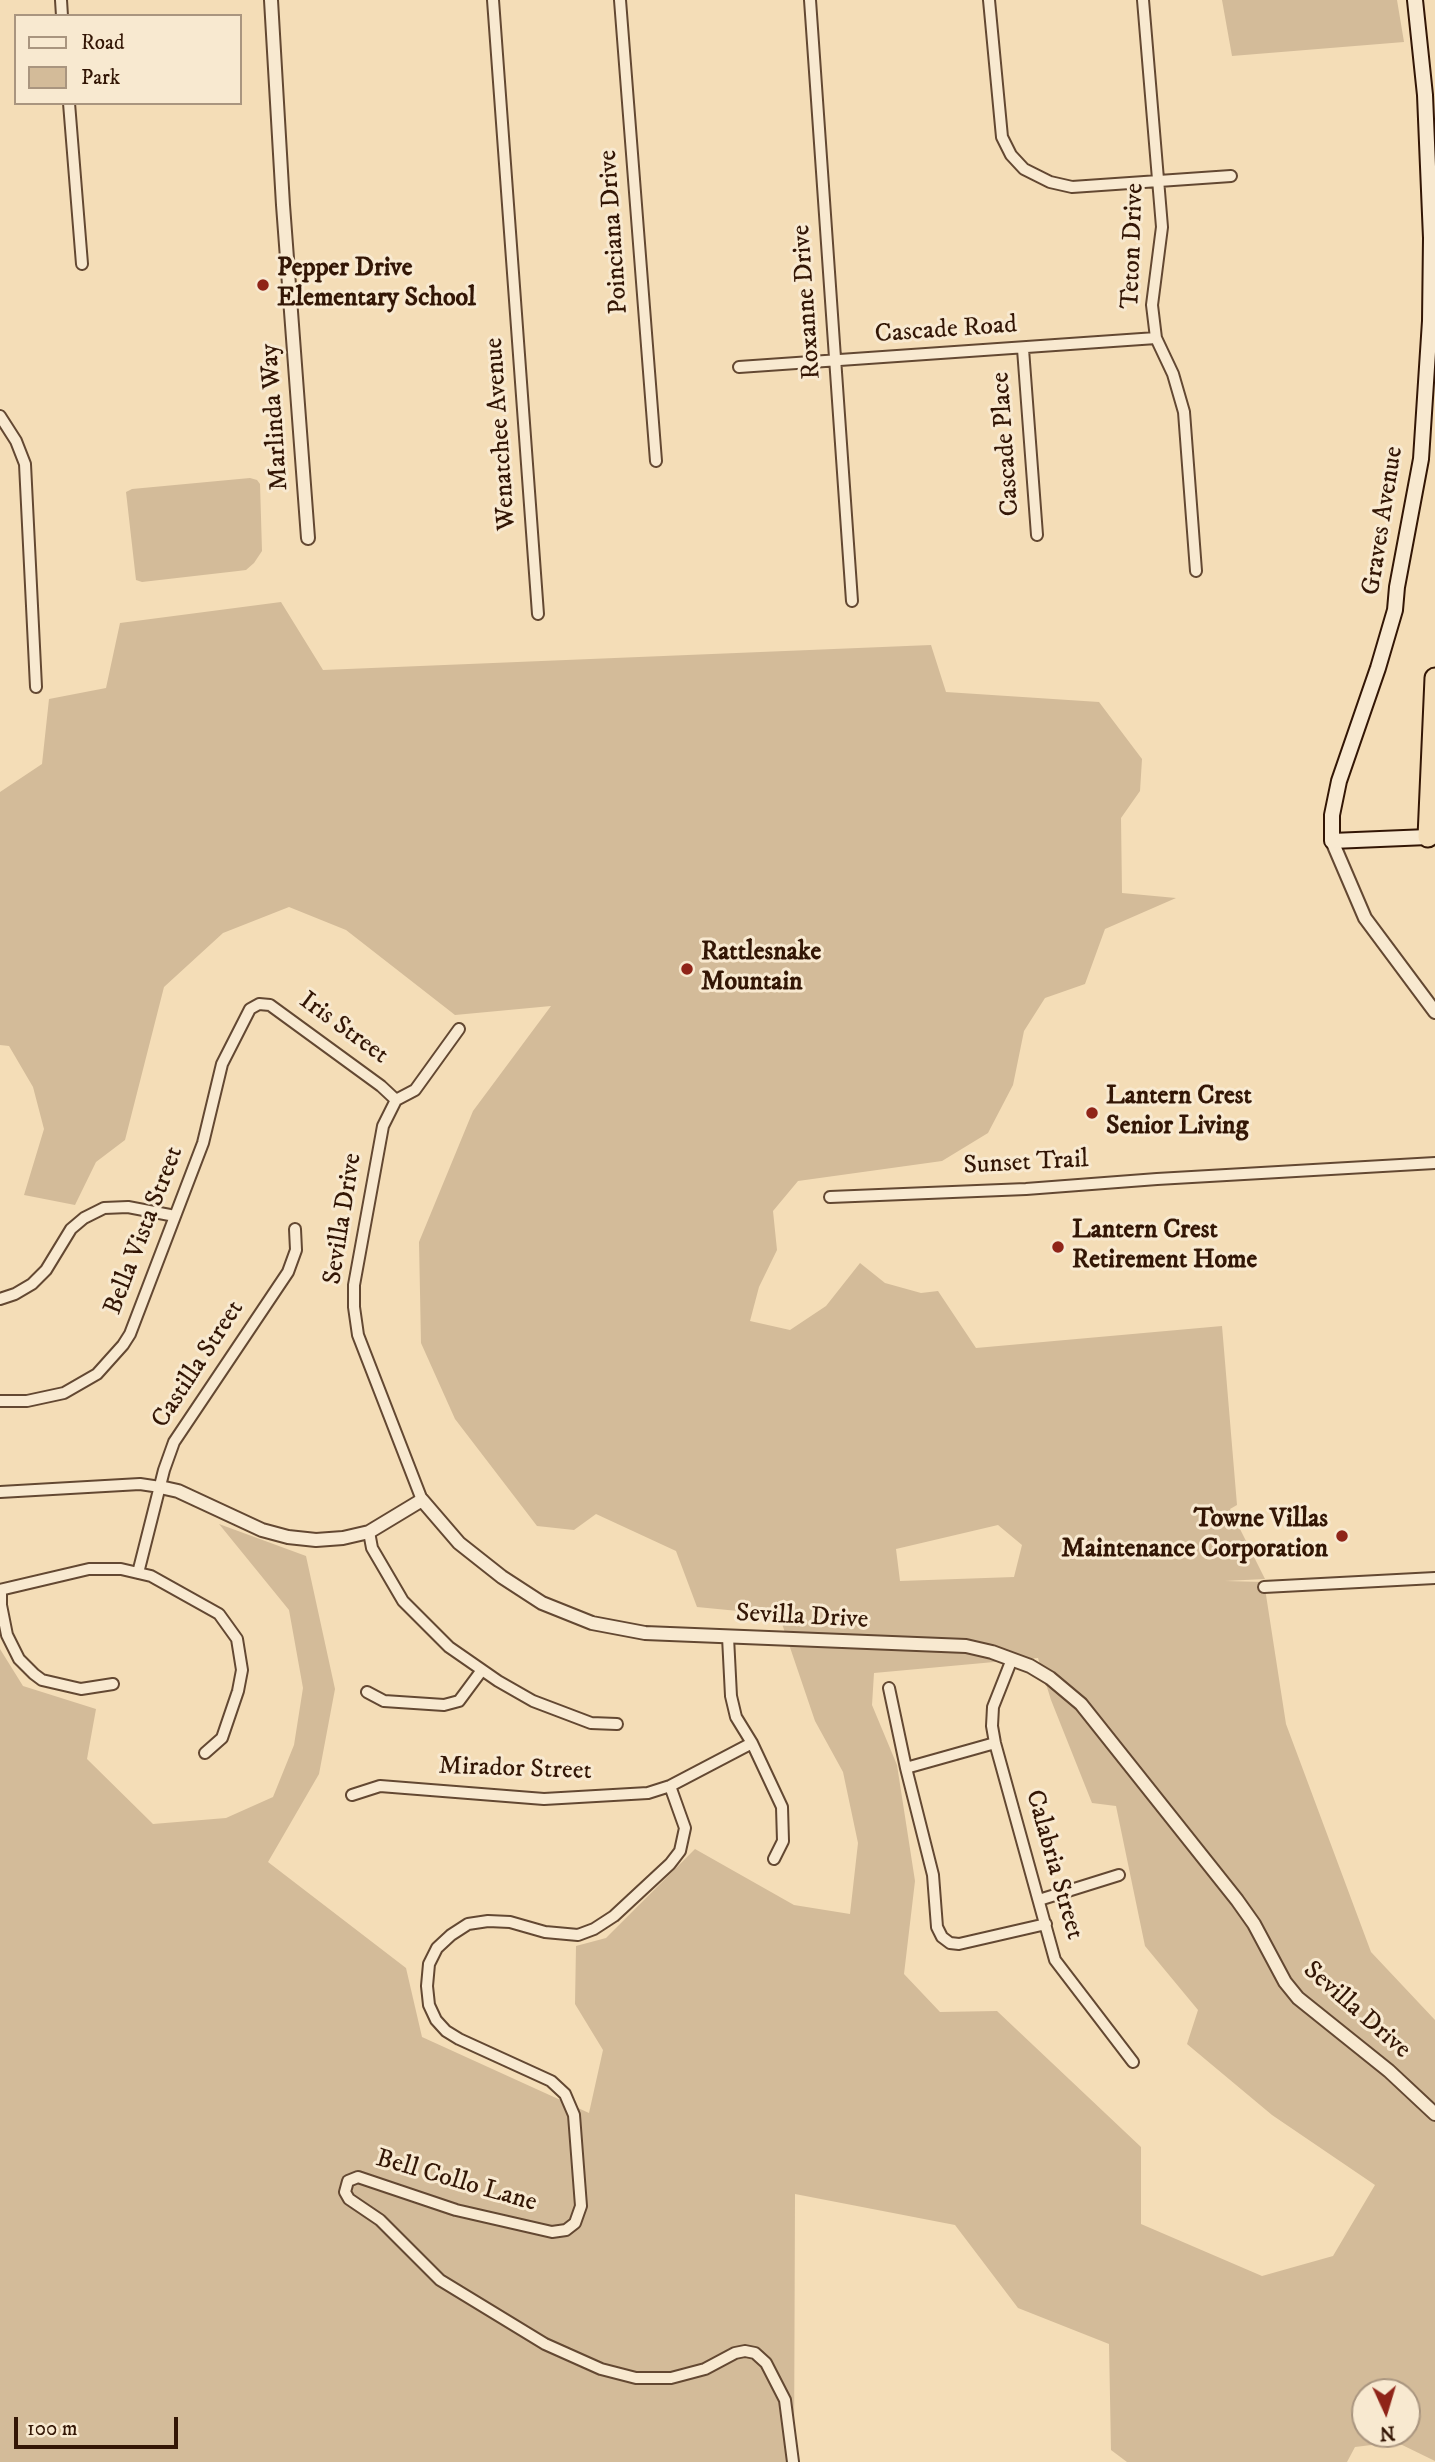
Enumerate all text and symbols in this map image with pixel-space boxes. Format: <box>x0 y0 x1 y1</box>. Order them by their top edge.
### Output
legend <box>14 14 242 105</box>
text: Road <box>81 30 125 56</box>
text: Park <box>81 65 120 91</box>
street label: Poinciana Drive <box>594 149 636 315</box>
street label: Teton Drive <box>1116 183 1152 309</box>
street label: Roxanne Drive <box>787 224 829 380</box>
place label: Pepper Drive Elementary School <box>277 254 476 316</box>
marker: Pepper Drive Elementary School <box>255 277 271 293</box>
street label: Cascade Road <box>874 310 1018 352</box>
street label: Wenatchee Avenue <box>480 337 524 531</box>
street label: Marlinda Way <box>255 342 297 492</box>
street label: Cascade Place <box>986 371 1028 517</box>
street label: Graves Avenue <box>1357 444 1411 598</box>
place label: Rattlesnake Mountain <box>701 938 821 1000</box>
marker: Rattlesnake Mountain <box>679 961 695 977</box>
street label: Iris Street <box>292 986 394 1072</box>
place label: Lantern Crest Senior Living <box>1106 1082 1252 1144</box>
marker: Lantern Crest Senior Living <box>1084 1105 1100 1121</box>
street label: Bella Vista Street <box>99 1143 191 1319</box>
street label: Sunset Trail <box>963 1145 1089 1183</box>
street label: Sevilla Drive <box>318 1151 370 1287</box>
place label: Lantern Crest Retirement Home <box>1072 1216 1257 1278</box>
marker: Lantern Crest Retirement Home <box>1050 1239 1066 1255</box>
street label: Castilla Street <box>146 1295 252 1435</box>
place label: Towne Villas Maintenance Corporation <box>1061 1505 1328 1566</box>
marker: Towne Villas Maintenance Corporation <box>1334 1528 1350 1544</box>
street label: Sevilla Drive <box>735 1599 869 1637</box>
street label: Mirador Street <box>438 1752 592 1788</box>
street label: Calabria Street <box>1017 1787 1089 1943</box>
street label: Sevilla Drive <box>1296 1956 1416 2066</box>
street label: Bell Collo Lane <box>372 2144 540 2220</box>
north arrow <box>1351 2378 1421 2448</box>
scale bar <box>18 2402 182 2446</box>
text: 100 m <box>27 2416 78 2442</box>
text: N <box>1379 2420 1396 2444</box>

